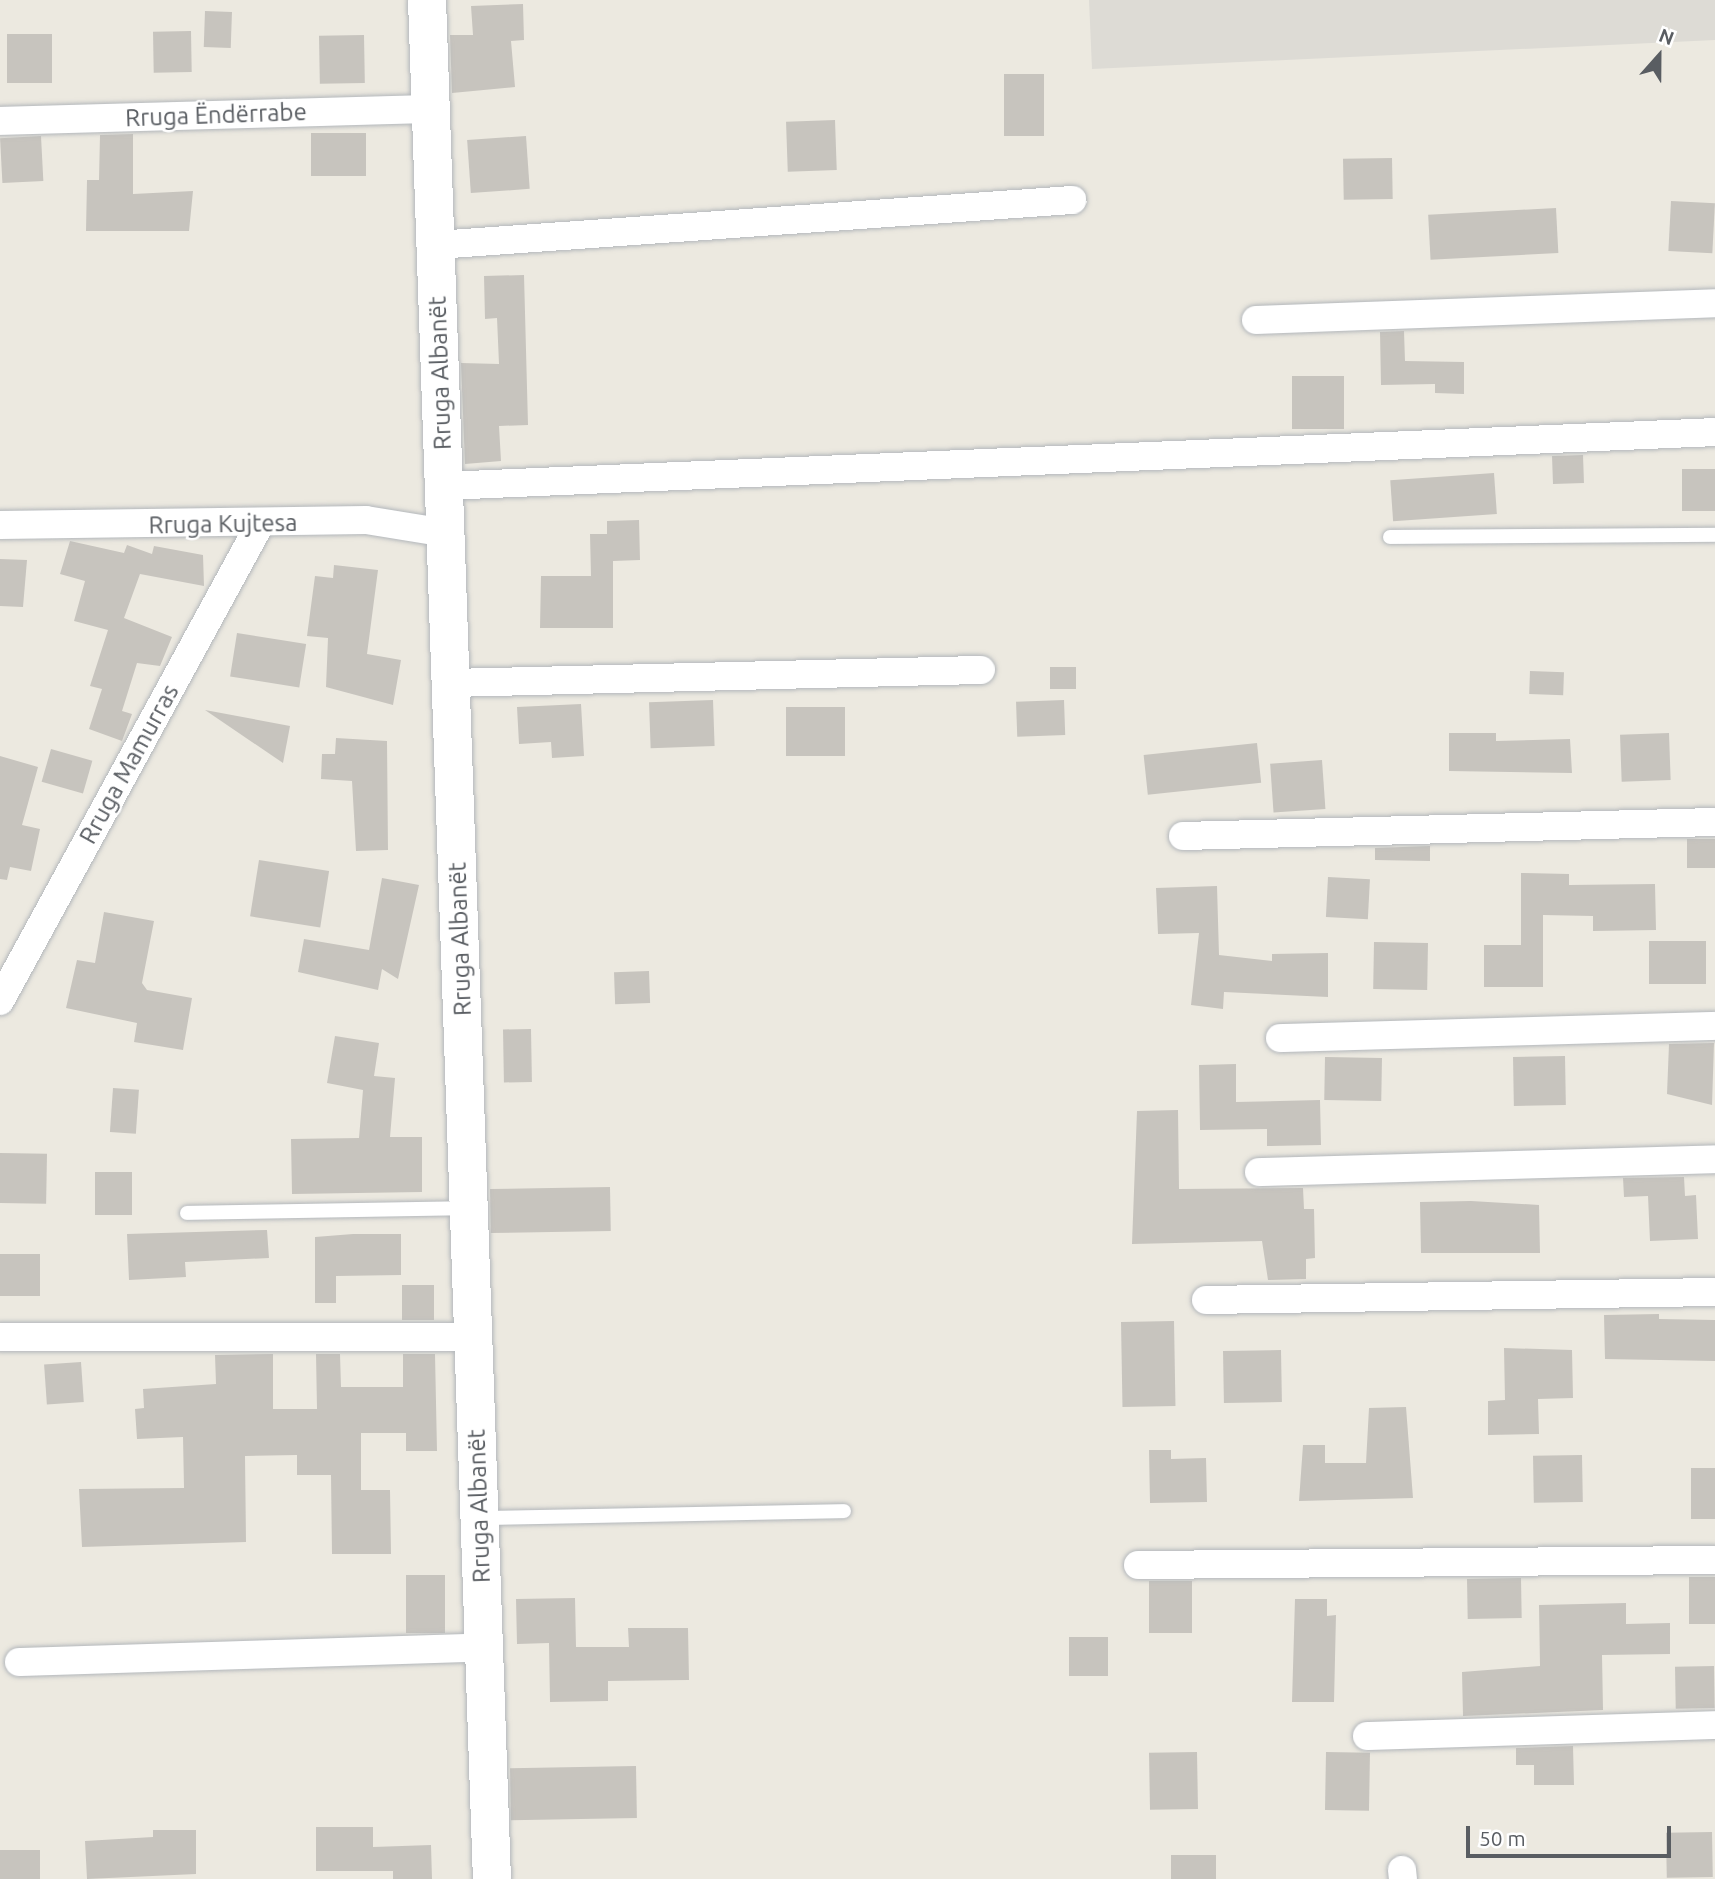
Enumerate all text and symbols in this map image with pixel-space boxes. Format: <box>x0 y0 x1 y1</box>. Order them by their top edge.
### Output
north arrow <box>1624 21 1694 91</box>
text: N <box>1656 24 1677 49</box>
street label: Rruga Ëndërrabe <box>125 97 307 133</box>
street label: Rruga Albanët <box>423 296 457 450</box>
street label: Rruga Kujtesa <box>148 508 298 540</box>
street label: Rruga Mamurras <box>73 679 185 849</box>
street label: Rruga Albanët <box>443 862 477 1016</box>
street label: Rruga Albanët <box>462 1429 496 1583</box>
scale bar <box>1470 1812 1675 1856</box>
text: 50 m <box>1479 1826 1526 1850</box>

